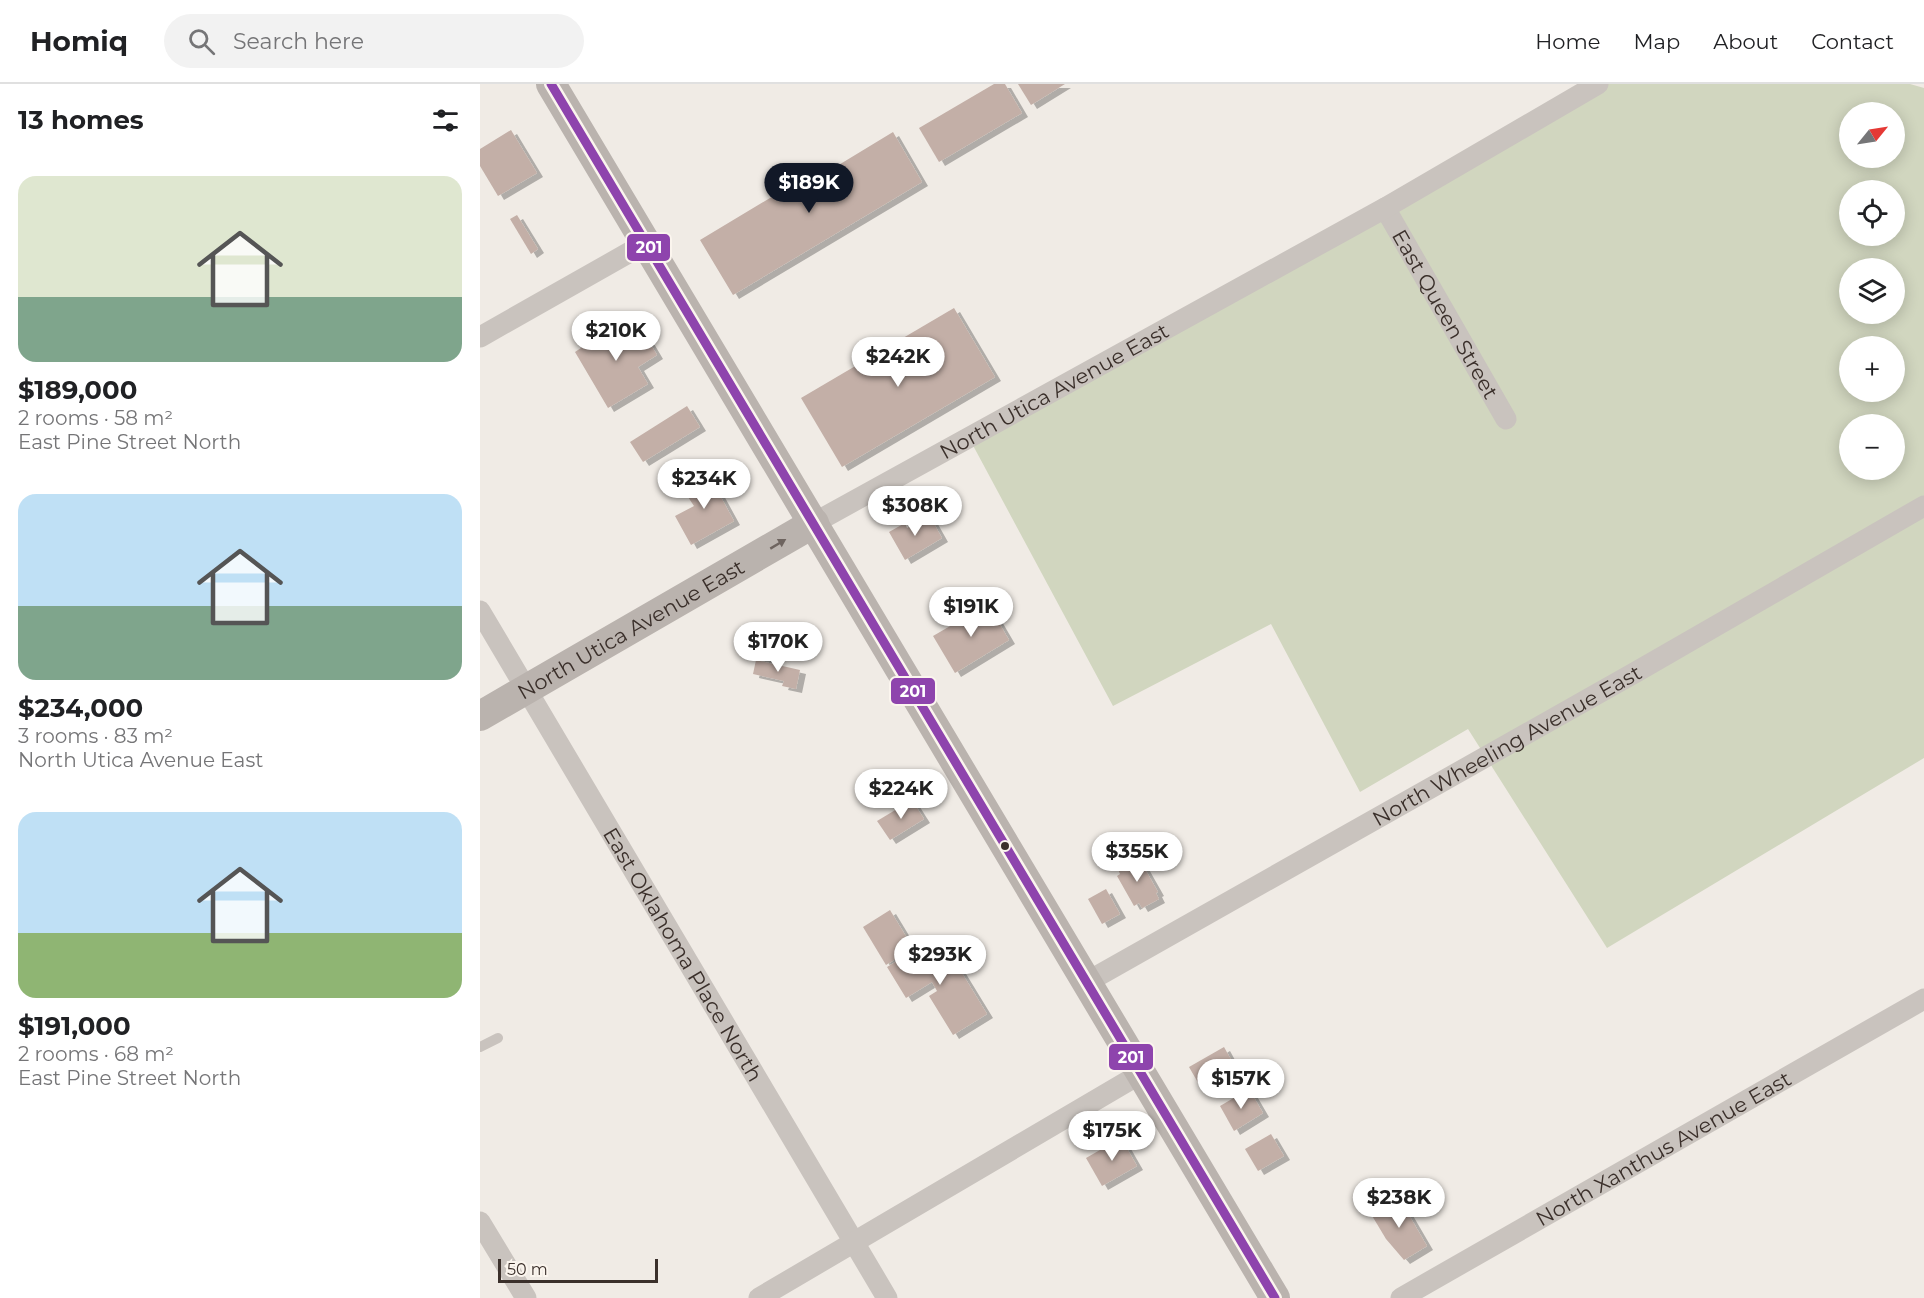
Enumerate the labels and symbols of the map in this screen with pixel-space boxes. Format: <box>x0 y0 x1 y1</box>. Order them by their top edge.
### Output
north arrow <box>1839 102 1905 168</box>
pin: $189K <box>767 163 851 214</box>
street label: East Queen Street <box>1387 225 1504 403</box>
line badge: 201 <box>626 233 671 262</box>
text: 201 <box>636 238 662 257</box>
pin: $210K <box>574 311 658 362</box>
street label: North Utica Avenue East <box>935 317 1173 464</box>
pin: $242K <box>856 337 940 388</box>
pin: $234K <box>662 459 746 510</box>
pin: $308K <box>873 486 957 537</box>
one-way arrow <box>770 539 787 549</box>
street label: North Utica Avenue East <box>513 554 748 704</box>
pin: $191K <box>929 587 1013 638</box>
pin: $170K <box>736 622 820 673</box>
street label: North Wheeling Avenue East <box>1368 659 1646 831</box>
line badge: 201 <box>890 677 936 705</box>
text: 201 <box>900 682 926 701</box>
pin: $224K <box>859 769 943 820</box>
street label: East Oklahoma Place North <box>598 823 768 1086</box>
pin: $355K <box>1095 832 1179 883</box>
unlabelled marker <box>999 840 1011 852</box>
pin: $293K <box>898 935 982 986</box>
line badge: 201 <box>1108 1043 1154 1071</box>
text: 201 <box>1118 1048 1144 1067</box>
pin: $157K <box>1199 1059 1283 1110</box>
street label: North Xanthus Avenue East <box>1531 1065 1795 1231</box>
pin: $175K <box>1070 1111 1154 1162</box>
pin: $238K <box>1357 1178 1441 1229</box>
scale bar <box>498 1256 658 1284</box>

